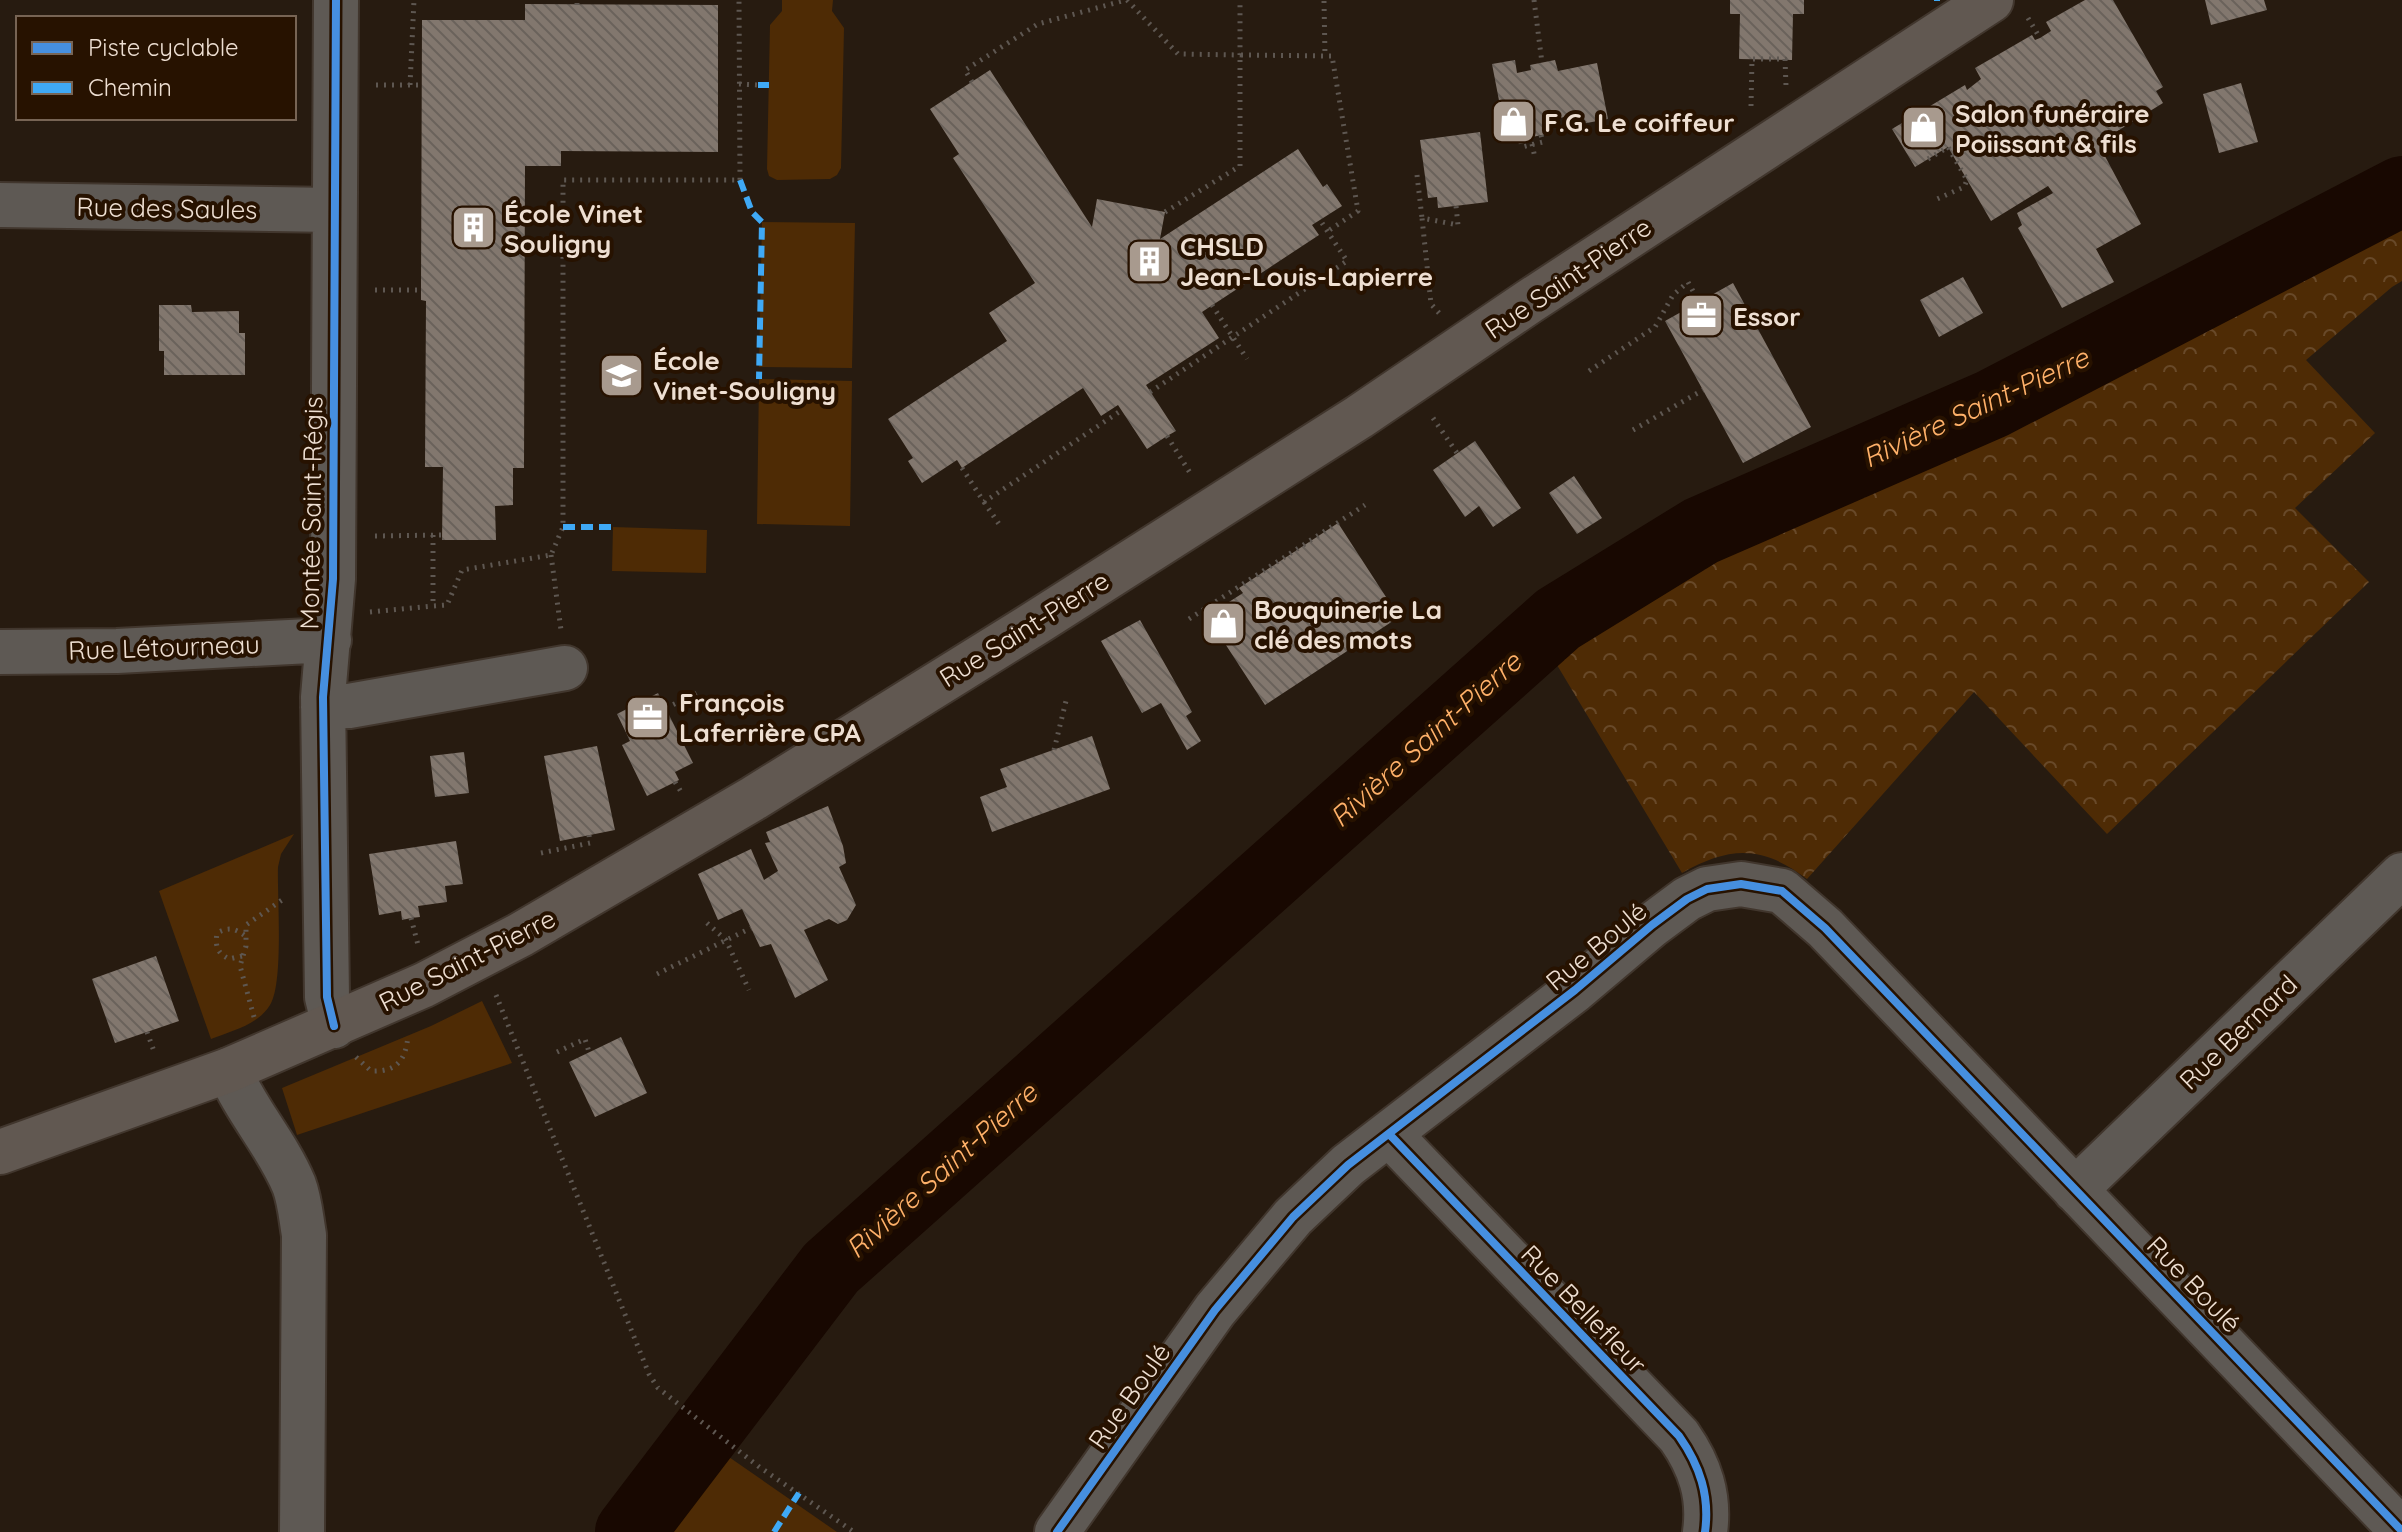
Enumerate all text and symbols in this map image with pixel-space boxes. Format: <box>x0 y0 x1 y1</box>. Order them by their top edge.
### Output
legend <box>16 16 296 120</box>
text: Piste cyclable <box>88 32 239 62</box>
text: Chemin <box>88 72 172 102</box>
place label: Salon funéraire Poiissant & fils <box>1955 97 2150 160</box>
shop icon: F.G. Le coiffeur <box>1489 98 1537 146</box>
shop icon: Salon funéraire Poiissant & fils <box>1900 104 1948 152</box>
place label: F.G. Le coiffeur <box>1544 106 1735 139</box>
street label: Rue des Saules <box>76 190 258 226</box>
place label: École Vinet Souligny <box>504 197 643 260</box>
building icon: École Vinet Souligny <box>449 204 497 252</box>
street label: Rue Saint-Pierre <box>1479 210 1657 346</box>
place label: CHSLD Jean-Louis-Lapierre <box>1180 230 1433 293</box>
building icon: CHSLD Jean-Louis-Lapierre <box>1125 237 1173 285</box>
office icon: Essor <box>1678 292 1726 340</box>
place label: Essor <box>1733 300 1800 333</box>
water label: Rivière Saint-Pierre <box>1856 339 2095 475</box>
place label: École Vinet-Souligny <box>653 344 836 407</box>
school or university icon: École Vinet-Souligny <box>598 351 646 399</box>
street label: Montée Saint-Régis <box>292 396 330 630</box>
street label: Rue Saint-Pierre <box>933 564 1115 694</box>
place label: Bouquinerie La clé des mots <box>1254 593 1442 656</box>
shop icon: Bouquinerie La clé des mots <box>1199 600 1247 648</box>
street label: Rue Létourneau <box>68 627 260 667</box>
water label: Rivière Saint-Pierre <box>1322 643 1529 834</box>
place label: François Laferrière CPA <box>679 686 861 749</box>
office icon: François Laferrière CPA <box>624 693 672 741</box>
street label: Rue Boulé <box>1539 894 1653 998</box>
street label: Rue Saint-Pierre <box>373 901 561 1019</box>
street label: Rue Bernard <box>2172 968 2304 1096</box>
water label: Rivière Saint-Pierre <box>838 1074 1045 1265</box>
street label: Rue Boulé <box>2140 1229 2248 1339</box>
street label: Rue Bellefleur <box>1514 1238 1654 1380</box>
street label: Rue Boulé <box>1081 1337 1177 1455</box>

